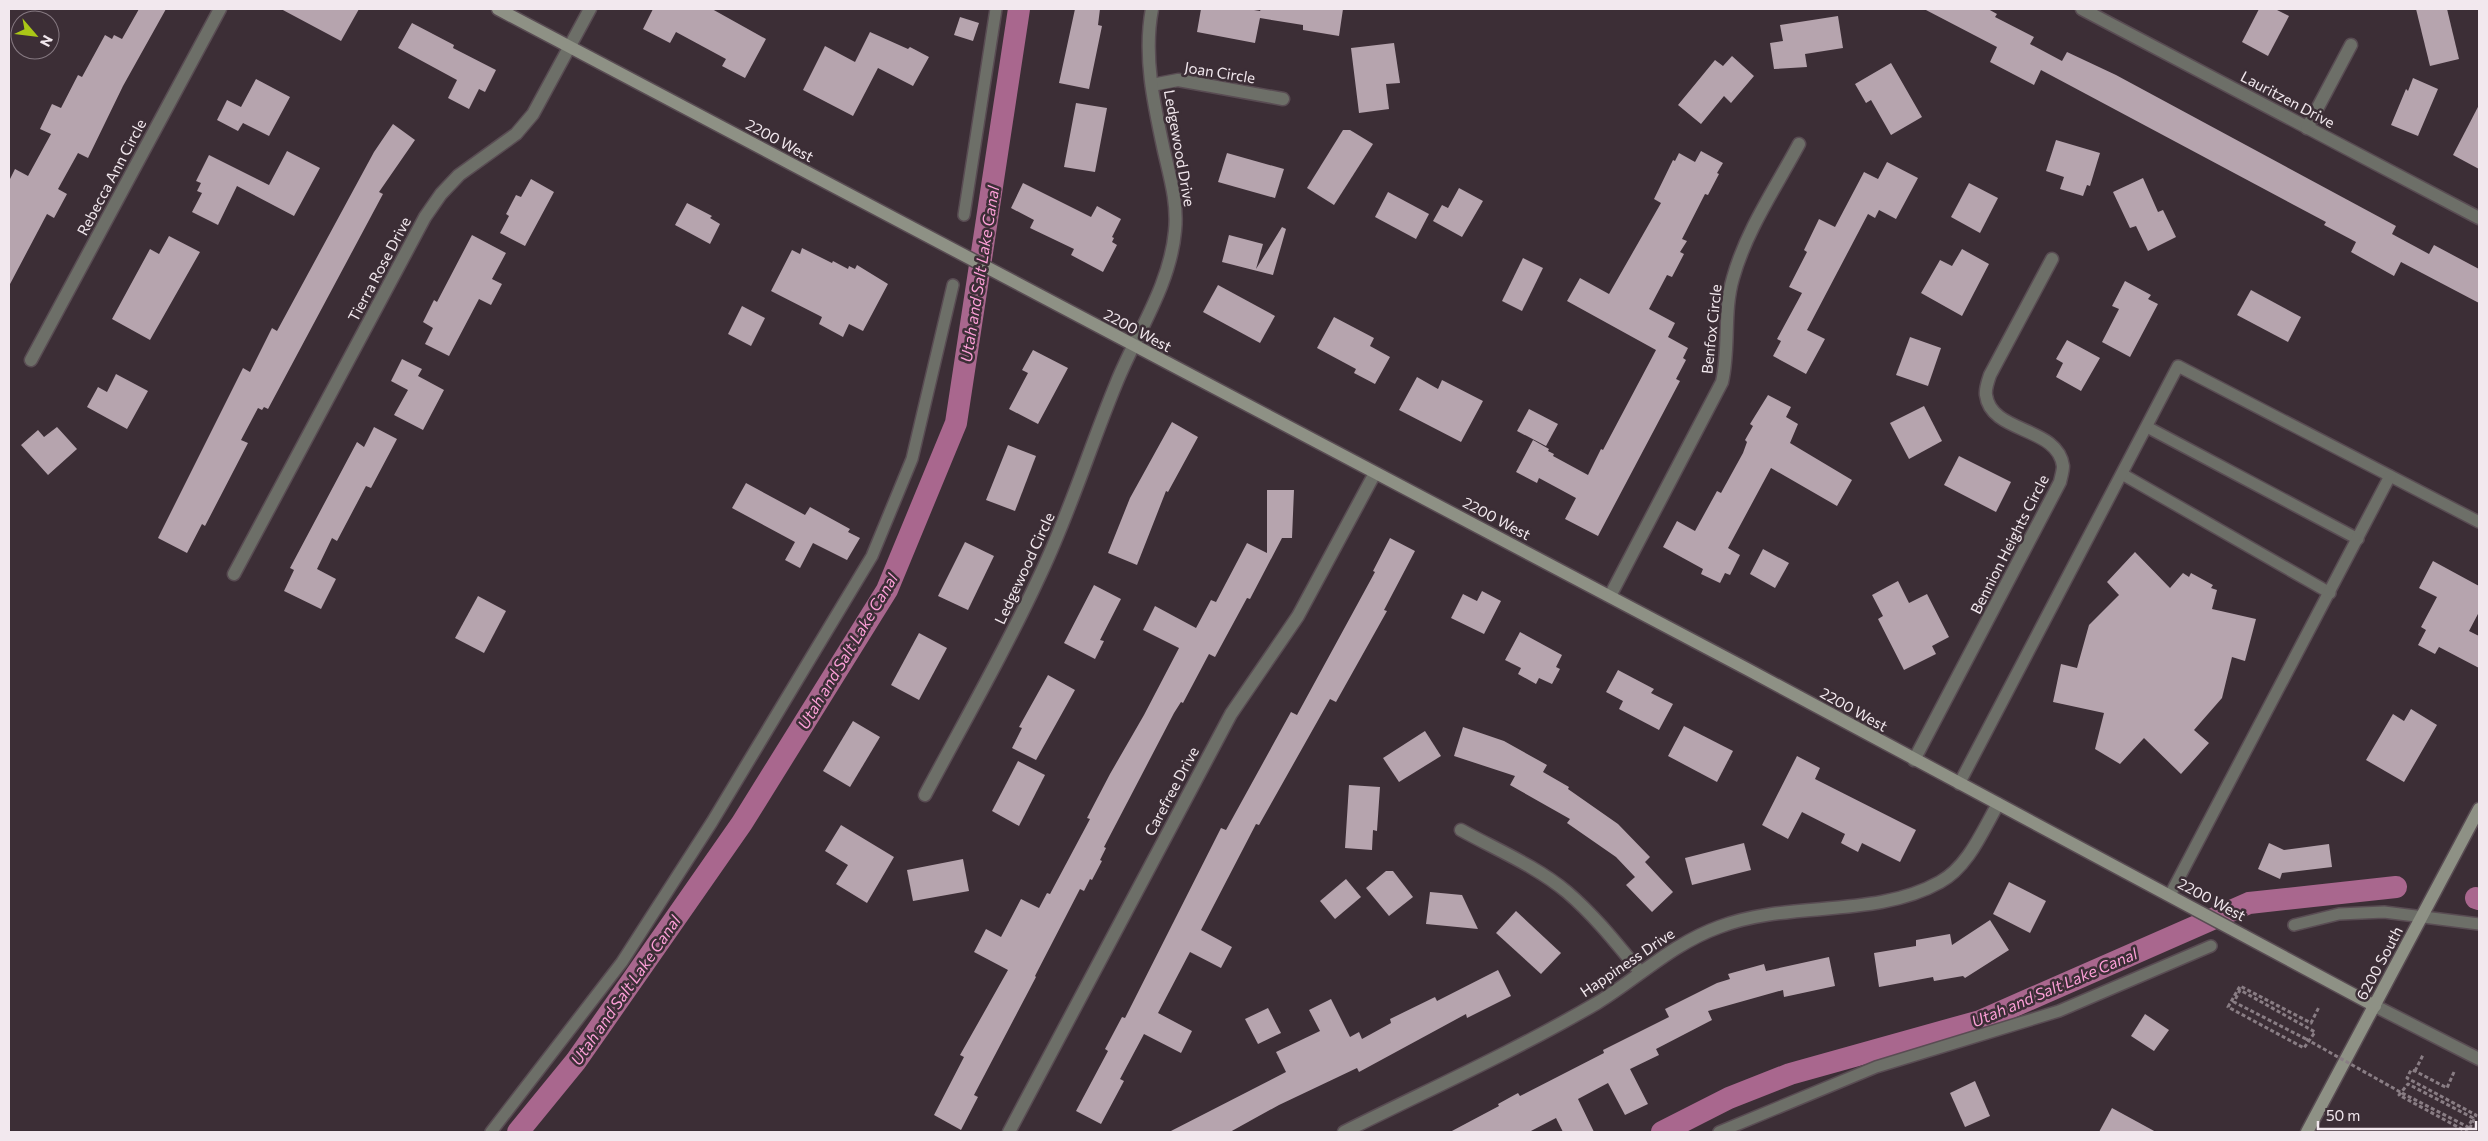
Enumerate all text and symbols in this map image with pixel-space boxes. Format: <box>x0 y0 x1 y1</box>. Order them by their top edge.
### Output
north arrow <box>10 10 60 60</box>
text: N <box>37 33 57 50</box>
street label: Joan Circle <box>1183 58 1257 87</box>
street label: Lauritzen Drive <box>2238 67 2338 131</box>
street label: Ledgewood Drive <box>1161 88 1199 208</box>
street label: 2200 West <box>743 115 817 165</box>
street label: Rebecca Ann Circle <box>73 116 149 238</box>
water label: Utah and Salt Lake Canal <box>956 183 1002 364</box>
street label: Tierra Rose Drive <box>344 213 414 325</box>
street label: Benfox Circle <box>1697 283 1725 375</box>
street label: 2200 West <box>1101 305 1175 355</box>
street label: Bennion Heights Circle <box>1966 471 2052 617</box>
street label: 2200 West <box>1460 493 1534 543</box>
street label: Ledgewood Circle <box>990 509 1058 627</box>
water label: Utah and Salt Lake Canal <box>793 569 902 732</box>
street label: 2200 West <box>1817 683 1891 735</box>
street label: Carefree Drive <box>1140 743 1202 839</box>
street label: 2200 West <box>2175 874 2249 924</box>
water label: Utah and Salt Lake Canal <box>566 911 684 1069</box>
street label: 6200 South <box>2352 923 2406 1003</box>
street label: Happiness Drive <box>1576 924 1678 1000</box>
water label: Utah and Salt Lake Canal <box>1968 943 2141 1031</box>
scale bar <box>2318 1098 2476 1130</box>
text: 50 m <box>2326 1106 2360 1124</box>

